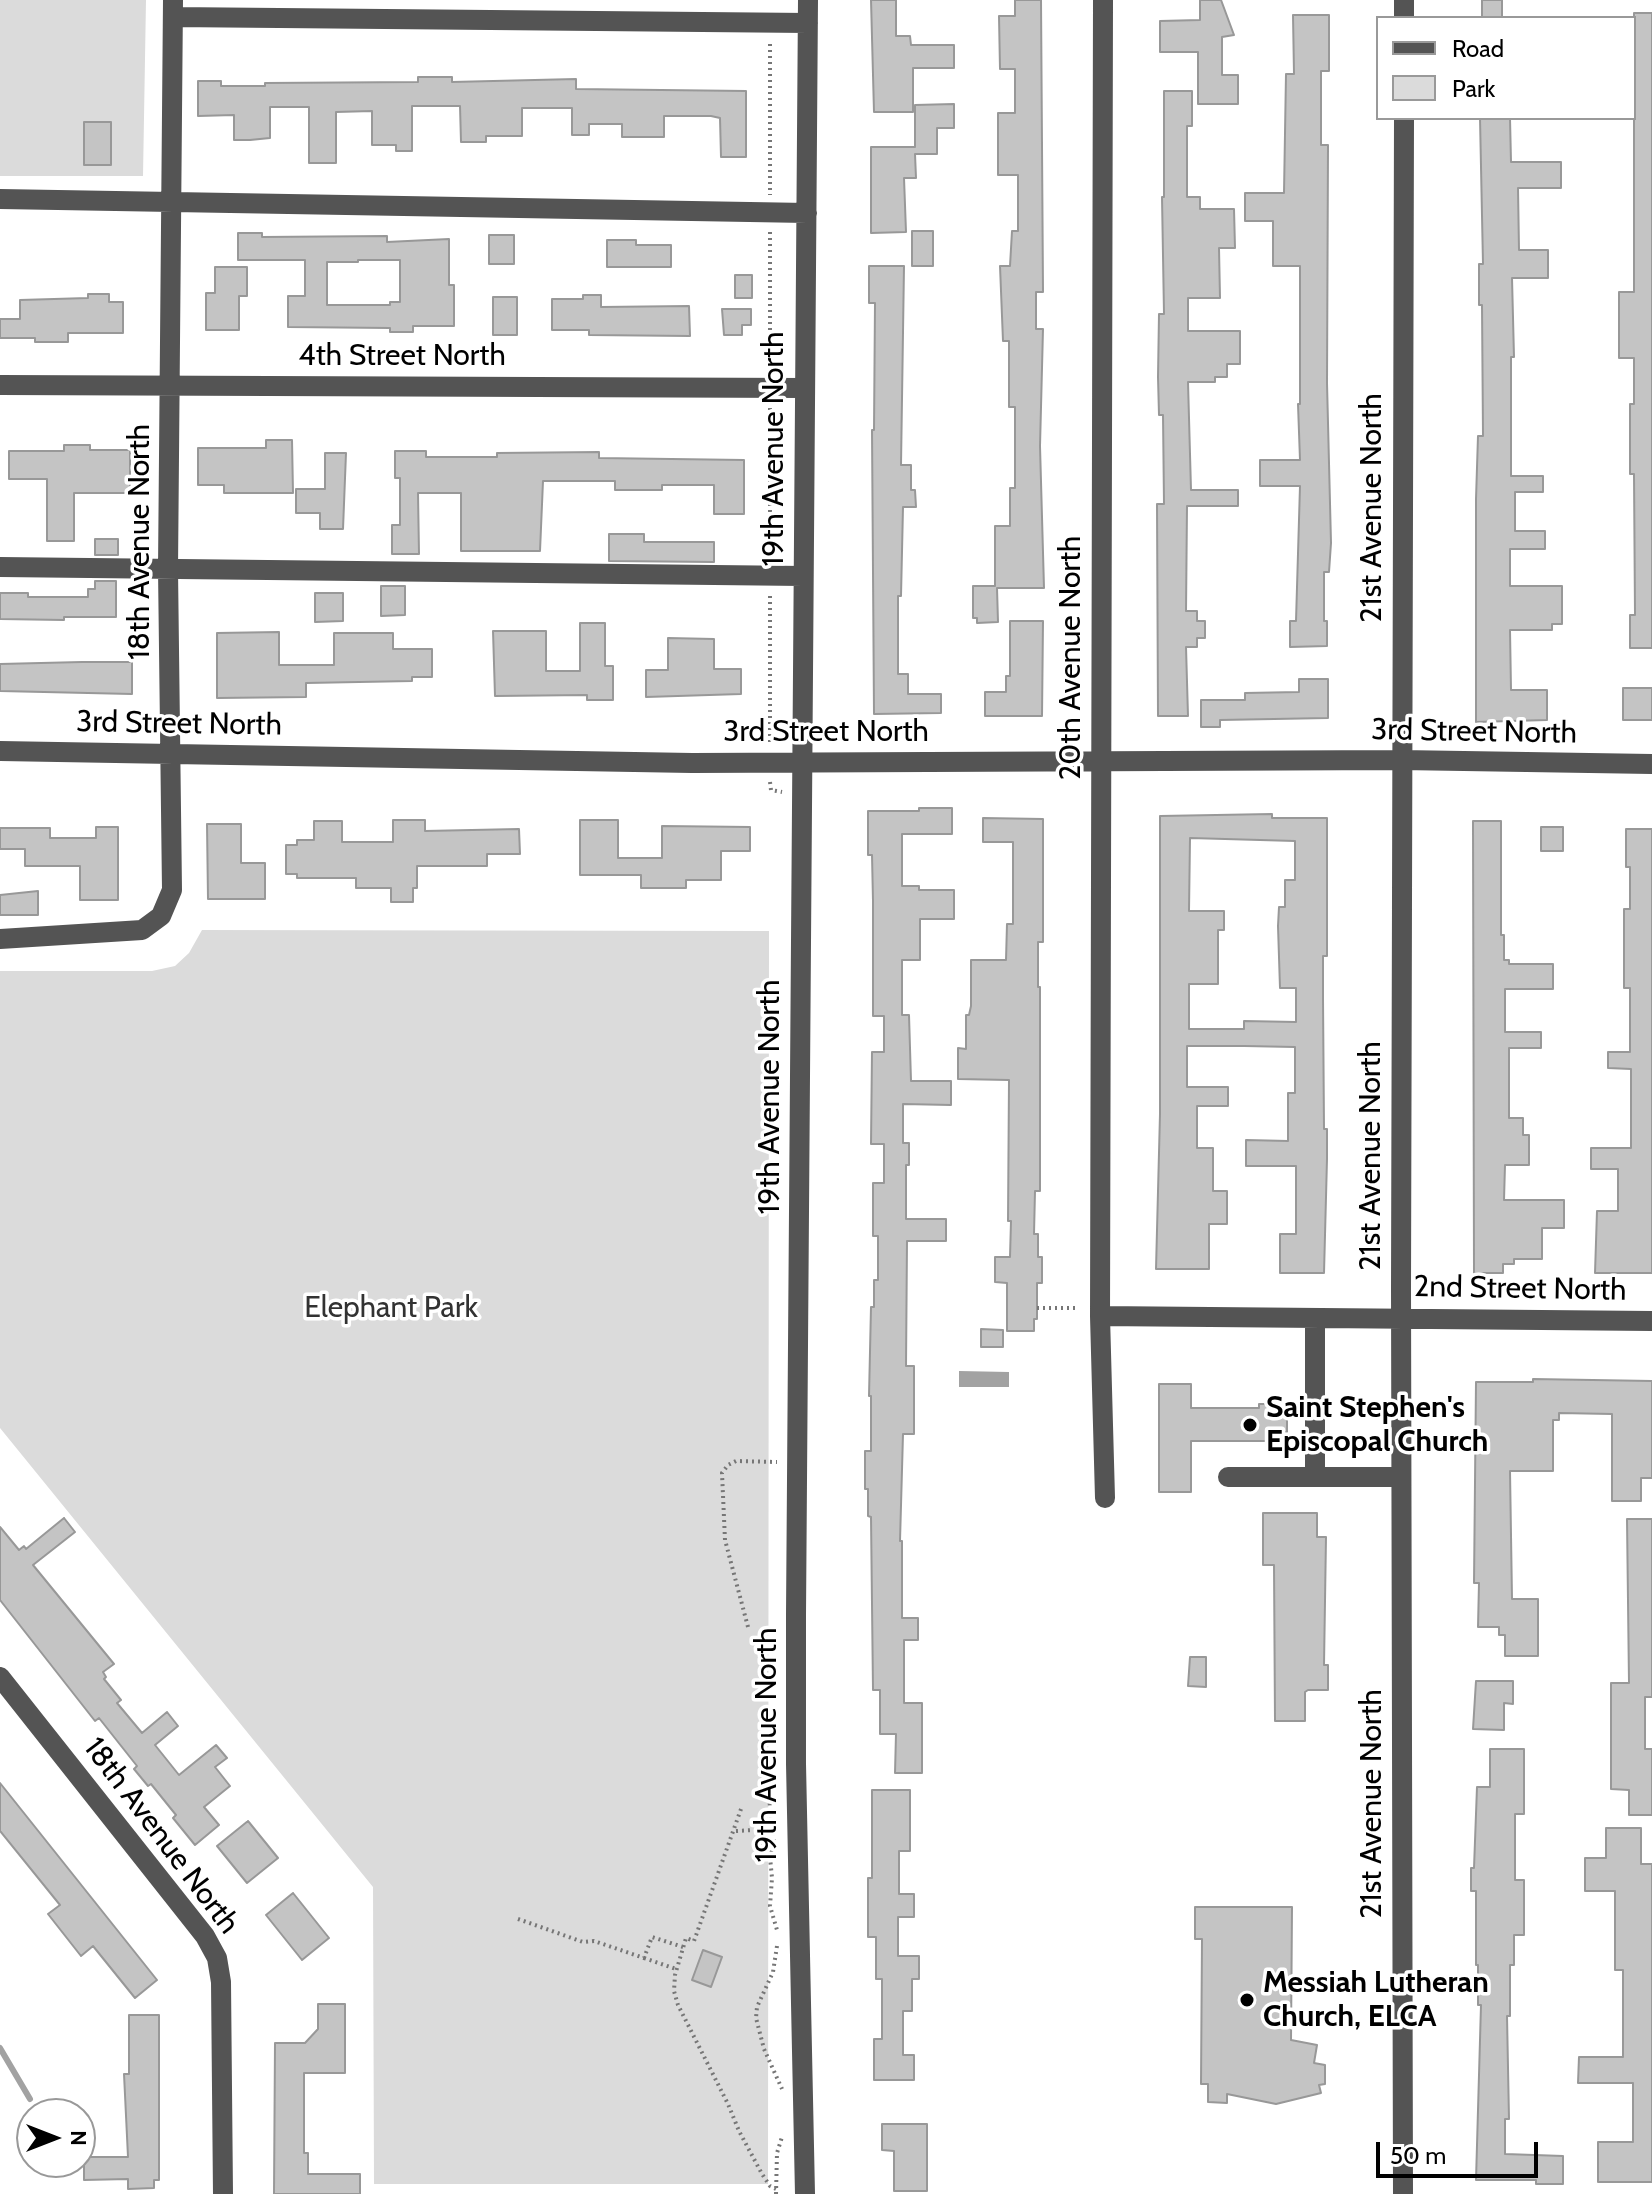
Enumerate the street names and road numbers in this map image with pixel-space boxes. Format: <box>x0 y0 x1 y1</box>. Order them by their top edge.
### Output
street label: 19th Avenue North <box>756 332 792 566</box>
street label: 4th Street North <box>298 338 506 374</box>
street label: 21st Avenue North <box>1354 393 1390 623</box>
street label: 18th Avenue North <box>122 424 158 660</box>
street label: 20th Avenue North <box>1053 536 1089 780</box>
street label: 3rd Street North <box>76 704 282 744</box>
street label: 3rd Street North <box>1371 712 1577 752</box>
street label: 3rd Street North <box>723 714 929 750</box>
street label: 19th Avenue North <box>752 980 788 1214</box>
street label: 21st Avenue North <box>1353 1041 1389 1271</box>
street label: 2nd Street North <box>1413 1269 1627 1309</box>
street label: 19th Avenue North <box>749 1628 785 1862</box>
street label: 21st Avenue North <box>1354 1689 1390 1919</box>
street label: 18th Avenue North <box>76 1731 246 1941</box>

